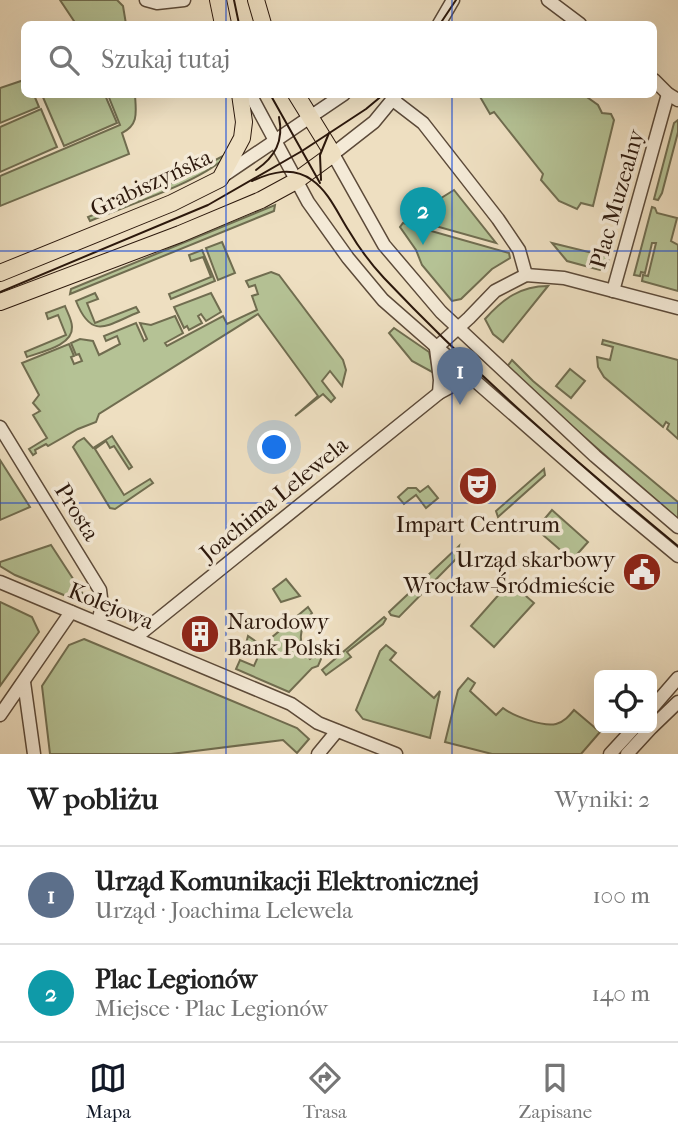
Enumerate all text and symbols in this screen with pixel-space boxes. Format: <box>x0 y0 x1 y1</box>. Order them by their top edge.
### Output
search box <box>21 21 657 98</box>
icon: search <box>45 41 83 79</box>
text: Szukaj tutaj <box>101 44 230 75</box>
street label: Plac Muzealny <box>584 126 650 272</box>
street label: Grabiszyńska <box>86 143 216 223</box>
pin: 2 <box>400 187 446 245</box>
pin: 1 <box>437 347 483 405</box>
your location <box>257 430 291 464</box>
street label: Joachima Lelewela <box>193 431 354 568</box>
theatre icon: Impart Centrum <box>457 465 499 507</box>
street label: Prosta <box>49 478 105 546</box>
place label: Impart Centrum <box>396 511 560 538</box>
place label: Urząd skarbowy Wrocław-Śródmieście <box>402 546 616 599</box>
public building icon: Urząd skarbowy Wrocław-Śródmieście <box>621 551 663 593</box>
street label: Kolejowa <box>64 577 158 635</box>
place label: Narodowy Bank Polski <box>227 608 341 661</box>
building icon: Narodowy Bank Polski <box>179 613 221 655</box>
map controls <box>594 670 657 733</box>
button: locate <box>594 670 657 733</box>
text: W pobliżu <box>28 782 158 817</box>
text: Wyniki: 2 <box>555 786 650 813</box>
text: Urząd Komunikacji Elektronicznej <box>95 866 479 897</box>
text: 1 <box>47 882 55 909</box>
text: 100 m <box>592 882 650 909</box>
text: Urząd · Joachima Lelewela <box>95 897 353 924</box>
text: Plac Legionów <box>95 964 257 995</box>
text: 2 <box>45 980 57 1007</box>
text: 140 m <box>591 980 650 1007</box>
text: Miejsce · Plac Legionów <box>95 995 328 1022</box>
tab: Mapa <box>86 1059 131 1123</box>
tab: Trasa <box>303 1059 347 1123</box>
tab: Zapisane <box>519 1059 592 1123</box>

